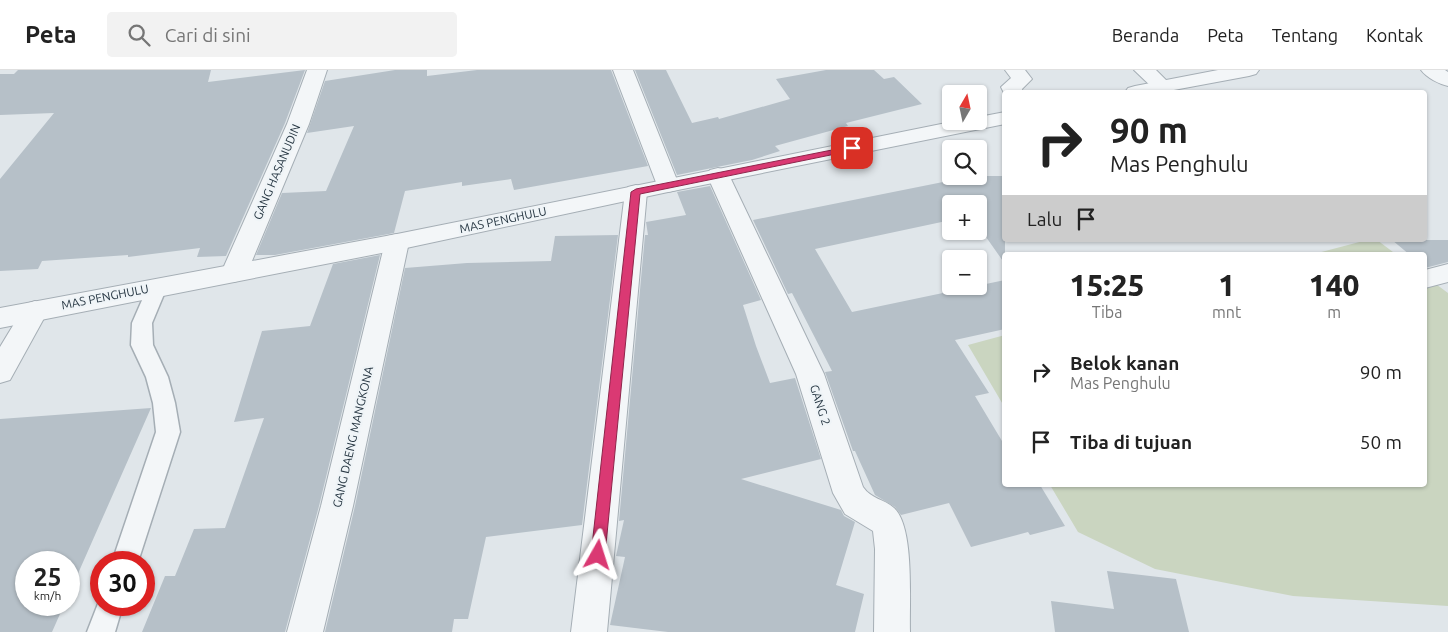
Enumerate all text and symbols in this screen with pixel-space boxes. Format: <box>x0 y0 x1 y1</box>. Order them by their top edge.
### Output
search box <box>107 12 457 57</box>
text: Peta <box>25 21 77 48</box>
icon: search <box>125 21 153 49</box>
text: Cari di sini <box>165 24 251 46</box>
text: Beranda <box>1112 25 1179 45</box>
text: Peta <box>1207 25 1244 45</box>
text: Tentang <box>1272 25 1338 45</box>
text: Kontak <box>1366 25 1423 45</box>
north arrow <box>942 85 988 130</box>
map controls <box>942 85 987 295</box>
icon: right <box>1027 110 1092 175</box>
text: 90 m <box>1110 110 1188 150</box>
street label: GANG HASANUDIN <box>251 122 303 221</box>
pin <box>831 127 873 169</box>
icon: arrive <box>838 134 866 162</box>
button: search <box>942 140 987 185</box>
text: Mas Penghulu <box>1110 151 1249 176</box>
button: + <box>942 195 987 240</box>
street label: MAS PENGHULU <box>458 204 548 235</box>
icon: arrive <box>1072 205 1100 233</box>
text: Lalu <box>1027 208 1062 230</box>
button: − <box>942 250 987 295</box>
text: 15:25 <box>1069 268 1145 302</box>
text: 1 <box>1218 268 1235 302</box>
text: 140 <box>1309 268 1360 302</box>
street label: MAS PENGHULU <box>60 282 150 311</box>
text: Tiba <box>1092 303 1122 321</box>
text: mnt <box>1212 303 1241 321</box>
text: m <box>1327 303 1341 321</box>
text: Belok kanan <box>1070 352 1179 374</box>
icon: right <box>1027 358 1055 386</box>
text: 90 m <box>1360 361 1402 383</box>
street label: GANG DAENG MANGKONA <box>330 365 375 509</box>
text: Mas Penghulu <box>1070 374 1171 392</box>
street label: GANG 2 <box>808 383 833 427</box>
icon: arrive <box>1027 428 1055 456</box>
text: Tiba di tujuan <box>1070 431 1192 453</box>
text: 50 m <box>1360 431 1402 453</box>
position arrow <box>571 528 623 580</box>
speed limit sign: 30 <box>90 551 155 616</box>
text: 25 <box>33 563 62 591</box>
text: km/h <box>34 589 61 602</box>

